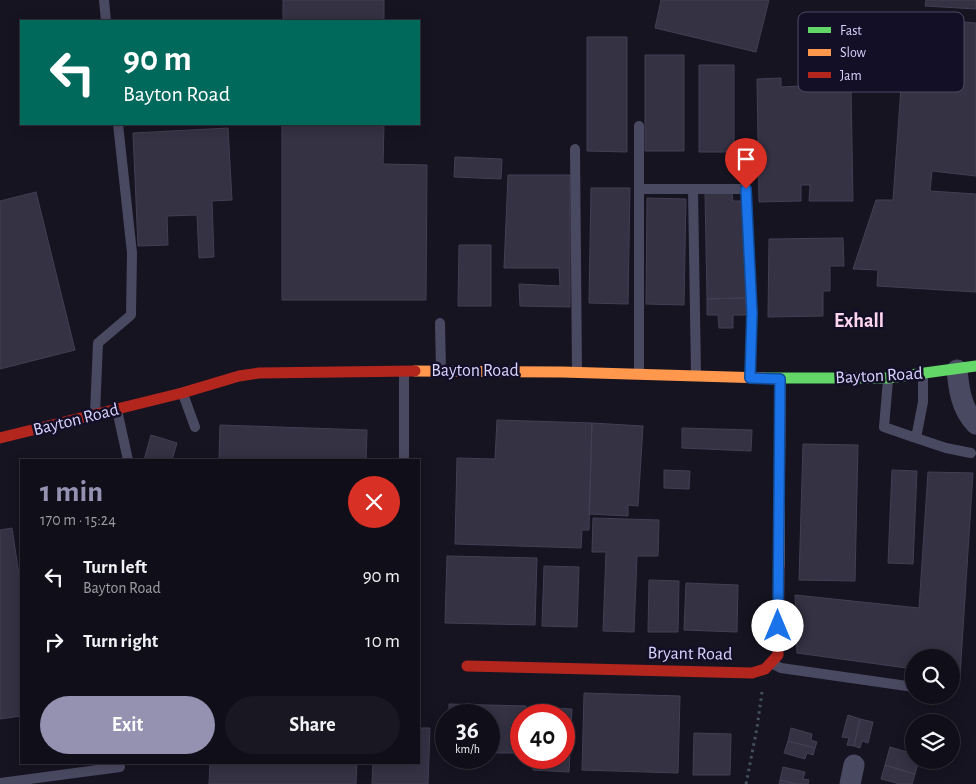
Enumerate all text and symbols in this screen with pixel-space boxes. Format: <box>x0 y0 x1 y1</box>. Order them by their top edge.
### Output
legend <box>798 12 964 92</box>
text: Fast <box>840 24 862 38</box>
icon: left <box>40 40 105 105</box>
text: 90 m <box>123 42 192 77</box>
text: Slow <box>840 46 867 60</box>
text: Jam <box>840 69 862 83</box>
text: Bayton Road <box>123 83 230 105</box>
pin <box>725 138 767 189</box>
icon: arrive <box>732 145 760 173</box>
district label: Exhall <box>834 311 884 331</box>
street label: Bayton Road <box>431 362 519 380</box>
street label: Bayton Road <box>835 365 923 387</box>
street label: Bayton Road <box>31 401 121 439</box>
button: close <box>348 476 400 528</box>
text: 1 min <box>40 477 103 507</box>
text: 170 m · 15:24 <box>40 512 116 528</box>
text: Turn left <box>83 558 147 577</box>
icon: left <box>40 563 68 591</box>
text: 90 m <box>363 567 400 586</box>
text: Bayton Road <box>83 580 161 596</box>
position arrow <box>751 599 803 651</box>
icon: right <box>40 628 68 656</box>
text: Turn right <box>83 632 158 651</box>
text: 10 m <box>365 632 400 651</box>
street label: Bryant Road <box>647 644 733 664</box>
map controls <box>905 649 960 769</box>
button: search <box>905 649 960 704</box>
button: Exit <box>40 696 215 754</box>
button: Share <box>225 696 400 754</box>
speed limit sign: 40 <box>510 704 575 769</box>
button: layers <box>905 714 960 769</box>
text: 36 <box>456 718 479 743</box>
text: km/h <box>455 743 480 755</box>

